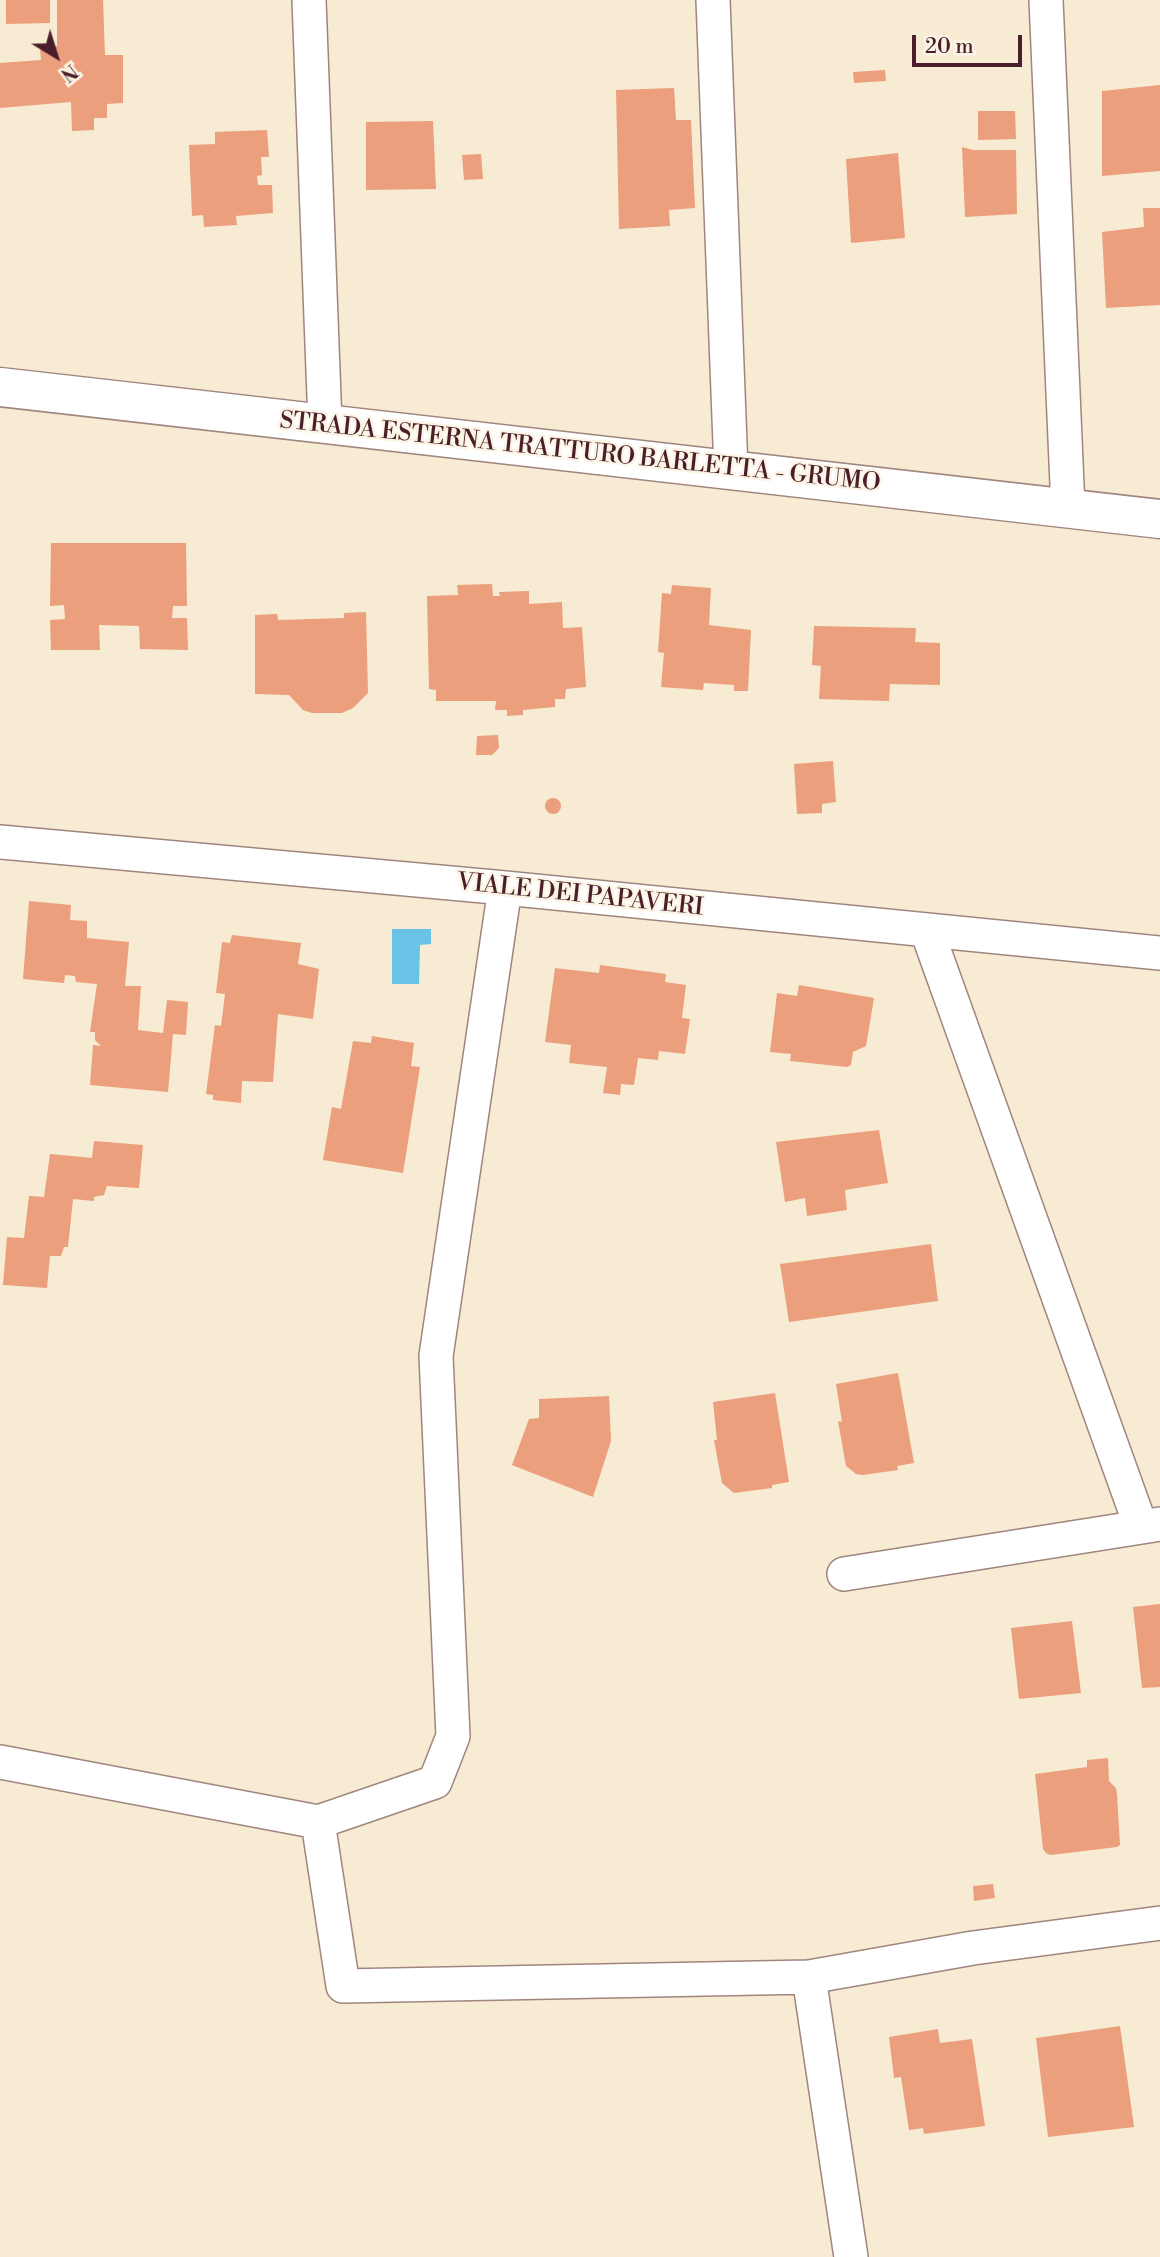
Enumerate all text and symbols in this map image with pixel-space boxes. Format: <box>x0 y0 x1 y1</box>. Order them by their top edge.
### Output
north arrow <box>21 21 91 91</box>
scale bar <box>915 21 1025 65</box>
text: 20 m <box>925 34 974 60</box>
text: N <box>56 58 82 87</box>
street label: STRADA ESTERNA TRATTURO BARLETTA - GRUMO <box>278 407 882 499</box>
street label: VIALE DEI PAPAVERI <box>455 869 705 923</box>

